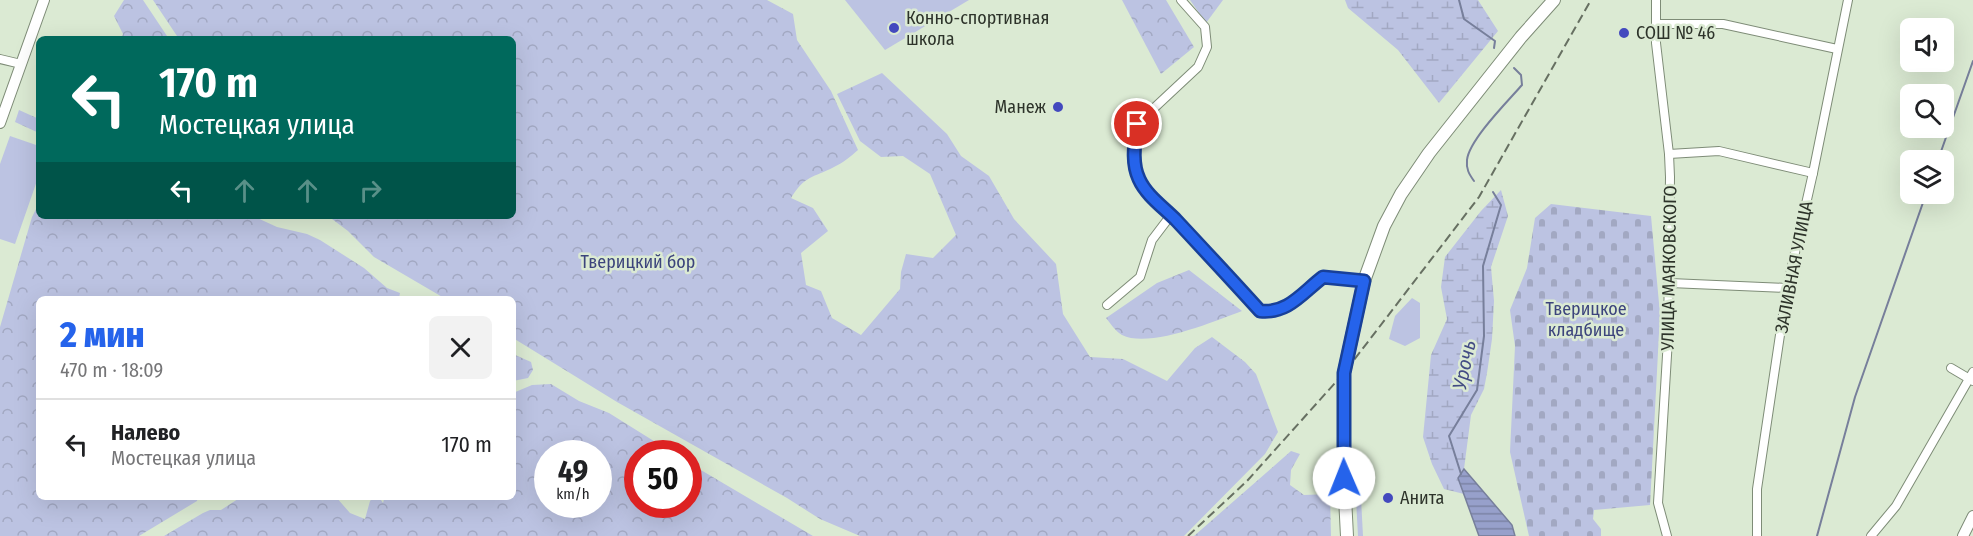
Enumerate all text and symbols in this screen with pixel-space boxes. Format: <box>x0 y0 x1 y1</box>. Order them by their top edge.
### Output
place label: Конно-спортивная школа <box>906 7 1049 50</box>
map controls <box>1900 18 1954 204</box>
button: sound <box>1900 18 1954 72</box>
marker: Конно-спортивная школа <box>887 21 901 35</box>
place label: СОШ № 46 <box>1636 22 1715 44</box>
marker: СОШ № 46 <box>1617 26 1631 40</box>
text: 170 m <box>159 58 258 108</box>
icon: left <box>60 60 138 138</box>
button: search <box>1900 84 1954 138</box>
place label: Манеж <box>995 96 1046 118</box>
pin <box>1111 98 1162 149</box>
marker: Манеж <box>1051 100 1065 114</box>
icon: arrive <box>1120 107 1153 140</box>
text: Мостецкая улица <box>159 109 355 141</box>
button: layers <box>1900 150 1954 204</box>
icon: left <box>165 174 198 207</box>
icon: ahead <box>228 174 261 207</box>
icon: ahead <box>291 174 324 207</box>
icon: right <box>354 174 387 207</box>
street label: УЛИЦА МАЯКОВСКОГО <box>1657 185 1681 352</box>
street label: ЗАЛИВНАЯ УЛИЦА <box>1770 199 1818 335</box>
park label: Тверицкий бор <box>581 251 695 273</box>
park label: Тверицкое кладбище <box>1545 298 1627 341</box>
text: 2 мин <box>60 313 145 357</box>
button: close <box>429 316 492 379</box>
water label: Урочь <box>1447 338 1481 392</box>
text: 470 m · 18:09 <box>60 358 163 382</box>
text: Налево <box>111 419 180 446</box>
icon: left <box>60 428 93 461</box>
text: 170 m <box>441 431 492 458</box>
speed limit sign: 50 <box>624 440 702 518</box>
text: Мостецкая улица <box>111 446 256 470</box>
position arrow <box>1312 446 1376 510</box>
text: 49 <box>558 454 588 490</box>
text: km/h <box>556 485 590 503</box>
place label: Анита <box>1400 487 1444 509</box>
marker: Анита <box>1381 491 1395 505</box>

